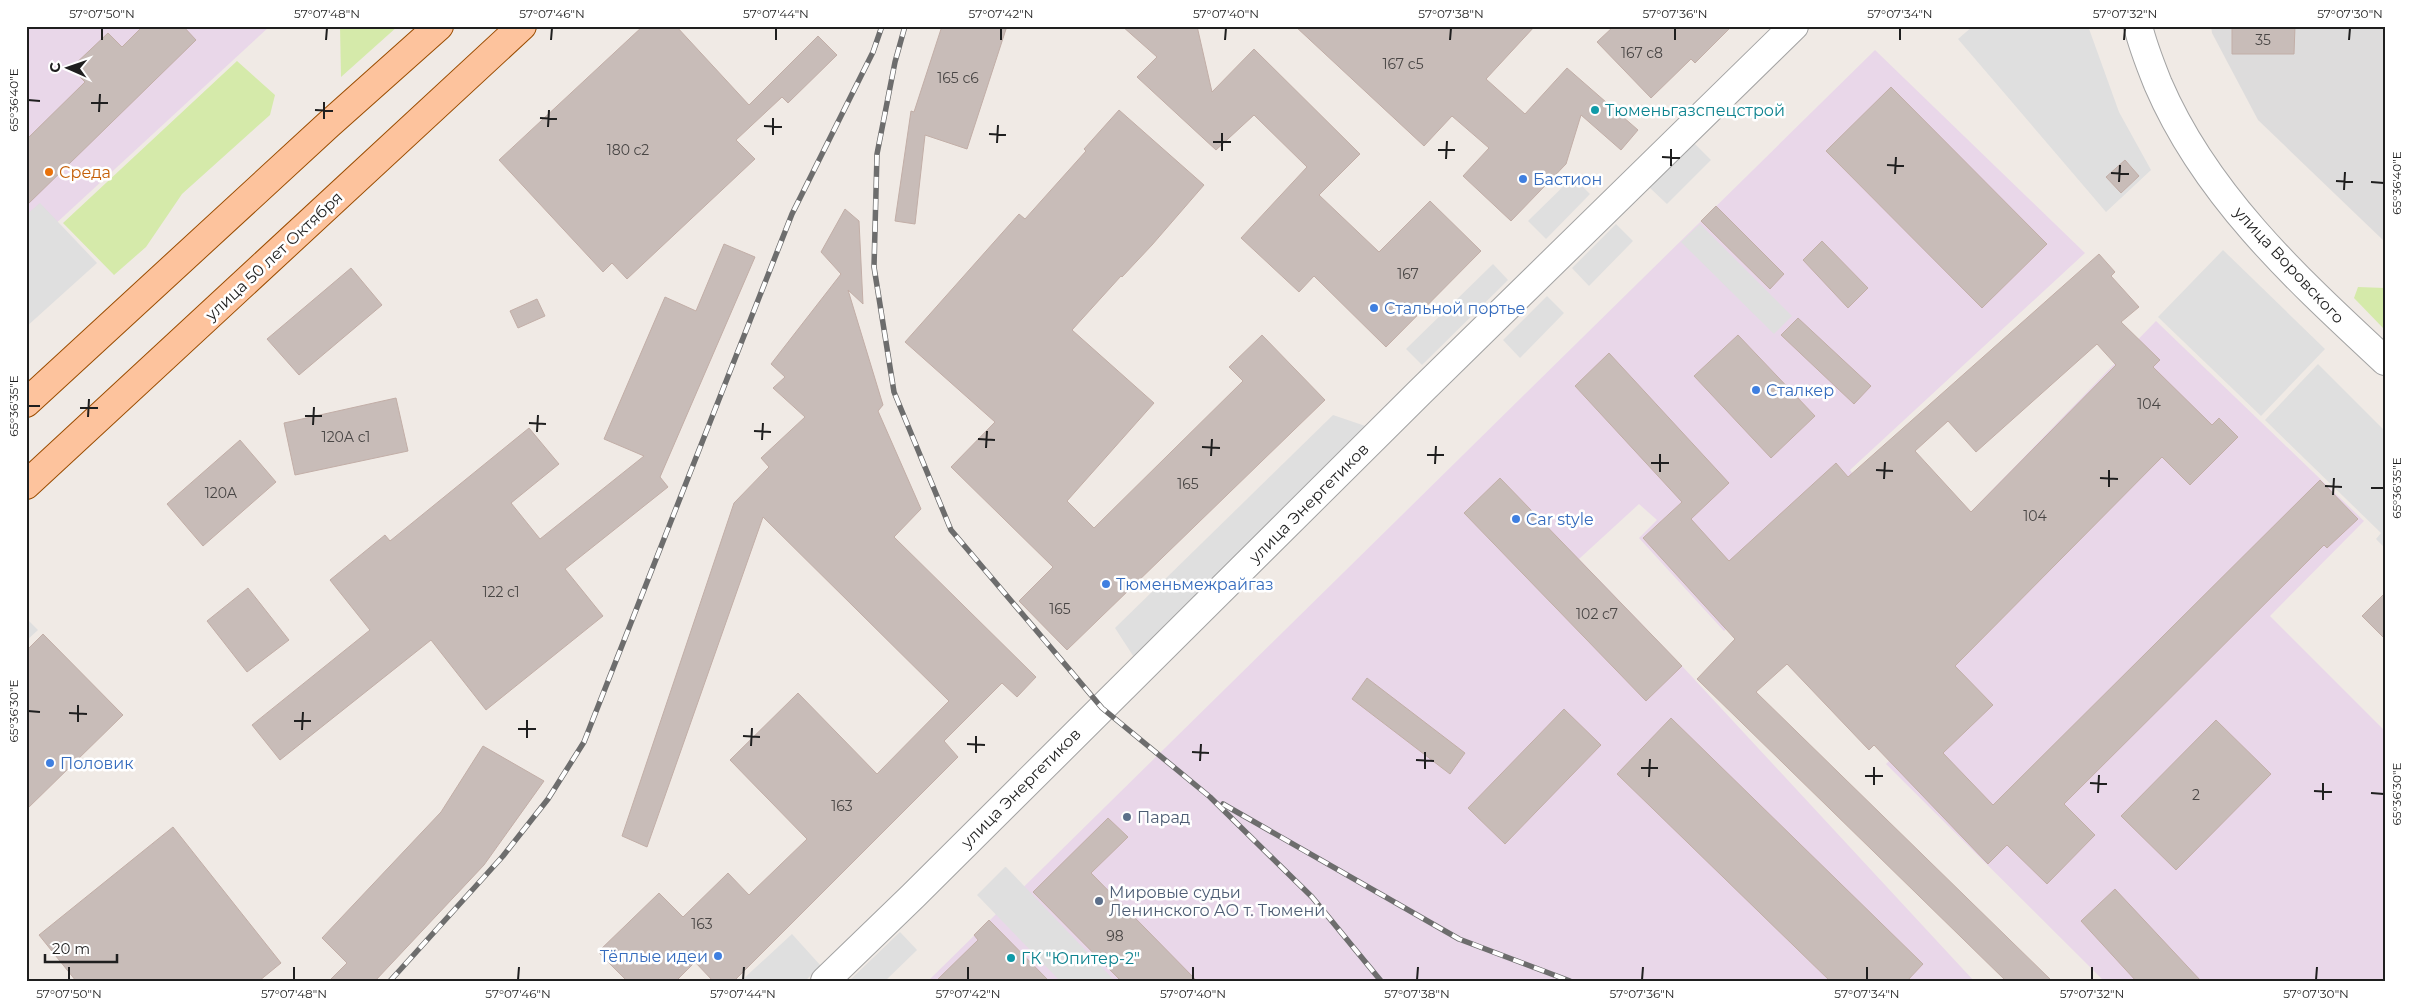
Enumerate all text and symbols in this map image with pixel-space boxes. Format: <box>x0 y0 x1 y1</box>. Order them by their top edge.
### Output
text: 57°07'50"N <box>69 6 135 21</box>
text: 57°07'48"N <box>294 6 360 21</box>
text: 57°07'46"N <box>519 6 585 21</box>
text: 57°07'44"N <box>743 6 809 21</box>
text: 57°07'42"N <box>969 6 1033 21</box>
text: 57°07'40"N <box>1193 6 1259 21</box>
text: 57°07'38"N <box>1418 6 1484 21</box>
text: 57°07'36"N <box>1643 6 1707 21</box>
text: 57°07'34"N <box>1867 6 1933 21</box>
text: 57°07'32"N <box>2093 6 2157 21</box>
text: 57°07'30"N <box>2317 6 2383 21</box>
house number: 35 <box>2255 31 2271 49</box>
north arrow <box>42 42 92 92</box>
house number: 167 с8 <box>1621 44 1663 62</box>
house number: 167 с5 <box>1382 55 1424 73</box>
text: С <box>46 62 64 73</box>
text: 65°36'40"E <box>6 68 21 132</box>
house number: 165 с6 <box>937 69 979 87</box>
place label: Тюменьгазспецстрой <box>1605 101 1785 120</box>
marker: Тюменьгазспецстрой <box>1589 104 1601 116</box>
house number: 180 с2 <box>607 141 649 159</box>
text: 65°36'40"E <box>2389 151 2404 215</box>
place label: Среда <box>59 163 111 182</box>
marker: Среда <box>43 166 55 178</box>
place label: Бастион <box>1533 170 1602 189</box>
marker: Бастион <box>1517 173 1529 185</box>
street label: улица 50 лет Октября <box>201 188 346 325</box>
street label: улица Воровского <box>2229 202 2348 327</box>
house number: 167 <box>1397 265 1419 283</box>
place label: Стальной портье <box>1384 299 1526 318</box>
marker: Стальной портье <box>1368 302 1380 314</box>
text: 65°36'35"E <box>6 375 21 437</box>
place label: Сталкер <box>1766 381 1834 400</box>
marker: Сталкер <box>1750 384 1762 396</box>
house number: 104 <box>2137 395 2162 413</box>
house number: 120А с1 <box>322 428 370 446</box>
street label: улица Энергетиков <box>1245 439 1373 567</box>
text: 65°36'35"E <box>2389 457 2404 519</box>
house number: 165 <box>1177 475 1199 493</box>
house number: 120А <box>205 484 238 502</box>
house number: 104 <box>2023 507 2048 525</box>
place label: Car style <box>1526 510 1594 529</box>
marker: Car style <box>1510 513 1522 525</box>
place label: Тюменьмежрайгаз <box>1116 575 1274 594</box>
marker: Тюменьмежрайгаз <box>1100 578 1112 590</box>
house number: 122 с1 <box>482 583 520 601</box>
house number: 165 <box>1049 600 1071 618</box>
house number: 102 с7 <box>1576 605 1618 623</box>
text: 65°36'30"E <box>6 679 21 743</box>
street label: улица Энергетиков <box>957 724 1085 852</box>
place label: Половик <box>60 754 134 773</box>
marker: Половик <box>44 757 56 769</box>
text: 65°36'30"E <box>2389 762 2404 826</box>
house number: 2 <box>2192 786 2200 804</box>
house number: 163 <box>831 797 853 815</box>
place label: Парад <box>1137 808 1190 827</box>
marker: Парад <box>1121 811 1133 823</box>
place label: Мировые судьи Ленинского АО т. Тюмени <box>1109 883 1325 920</box>
marker: Мировые судьи Ленинского АО т. Тюмени <box>1093 895 1105 907</box>
house number: 163 <box>691 915 713 933</box>
house number: 98 <box>1106 927 1124 945</box>
scale bar <box>45 932 118 964</box>
text: 20 m <box>52 939 90 958</box>
place label: Тёплые идеи <box>600 947 708 966</box>
place label: ГК "Юпитер-2" <box>1021 949 1140 968</box>
marker: Тёплые идеи <box>712 950 724 962</box>
marker: ГК "Юпитер-2" <box>1005 952 1017 964</box>
text: 57°07'50"N <box>36 986 102 1001</box>
text: 57°07'48"N <box>261 986 327 1001</box>
text: 57°07'46"N <box>485 986 551 1001</box>
text: 57°07'44"N <box>710 986 776 1001</box>
text: 57°07'42"N <box>936 986 1000 1001</box>
text: 57°07'40"N <box>1160 986 1226 1001</box>
text: 57°07'38"N <box>1384 986 1450 1001</box>
text: 57°07'36"N <box>1610 986 1674 1001</box>
text: 57°07'34"N <box>1834 986 1900 1001</box>
text: 57°07'32"N <box>2060 986 2124 1001</box>
text: 57°07'30"N <box>2283 986 2349 1001</box>

